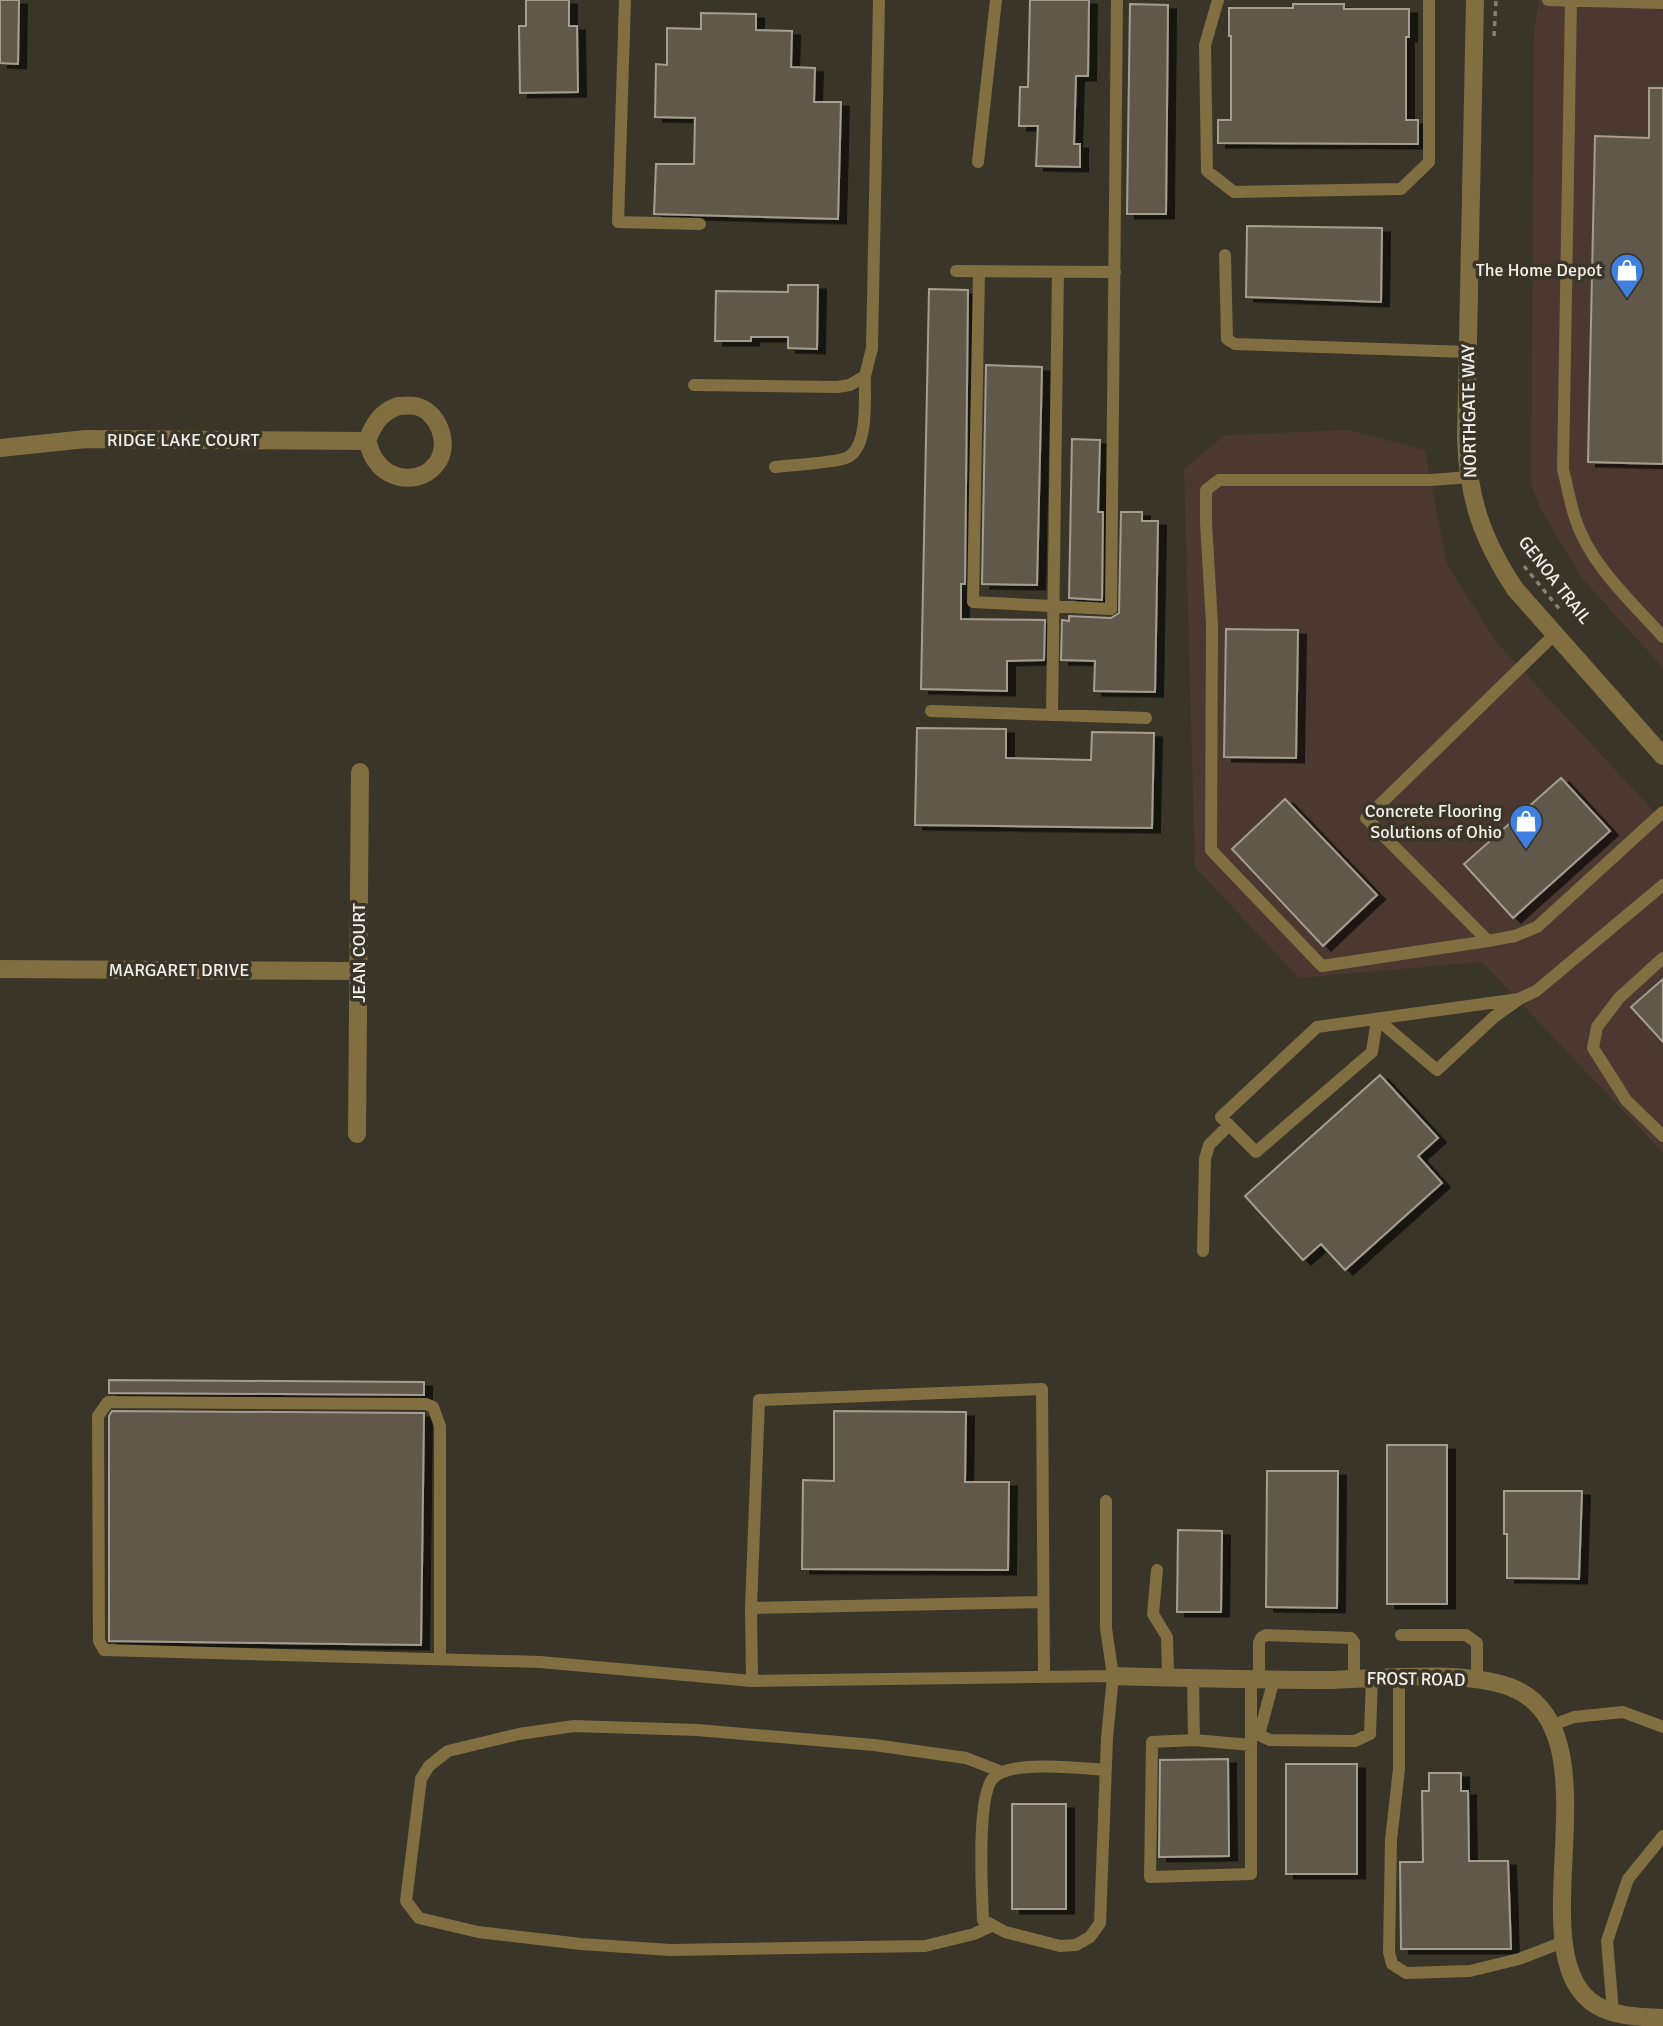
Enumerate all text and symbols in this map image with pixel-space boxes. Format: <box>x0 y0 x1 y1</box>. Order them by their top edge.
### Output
shop icon: The Home Depot <box>1608 251 1646 300</box>
place label: The Home Depot <box>1476 259 1602 281</box>
street label: NORTHGATE WAY <box>1457 344 1481 478</box>
street label: RIDGE LAKE COURT <box>107 429 259 451</box>
street label: GENOA TRAIL <box>1514 532 1596 628</box>
place label: Concrete Flooring Solutions of Ohio <box>1365 800 1502 843</box>
shop icon: Concrete Flooring Solutions of Ohio <box>1507 802 1545 851</box>
street label: JEAN COURT <box>348 903 370 1003</box>
street label: MARGARET DRIVE <box>109 959 249 981</box>
street label: FROST ROAD <box>1366 1667 1466 1691</box>

